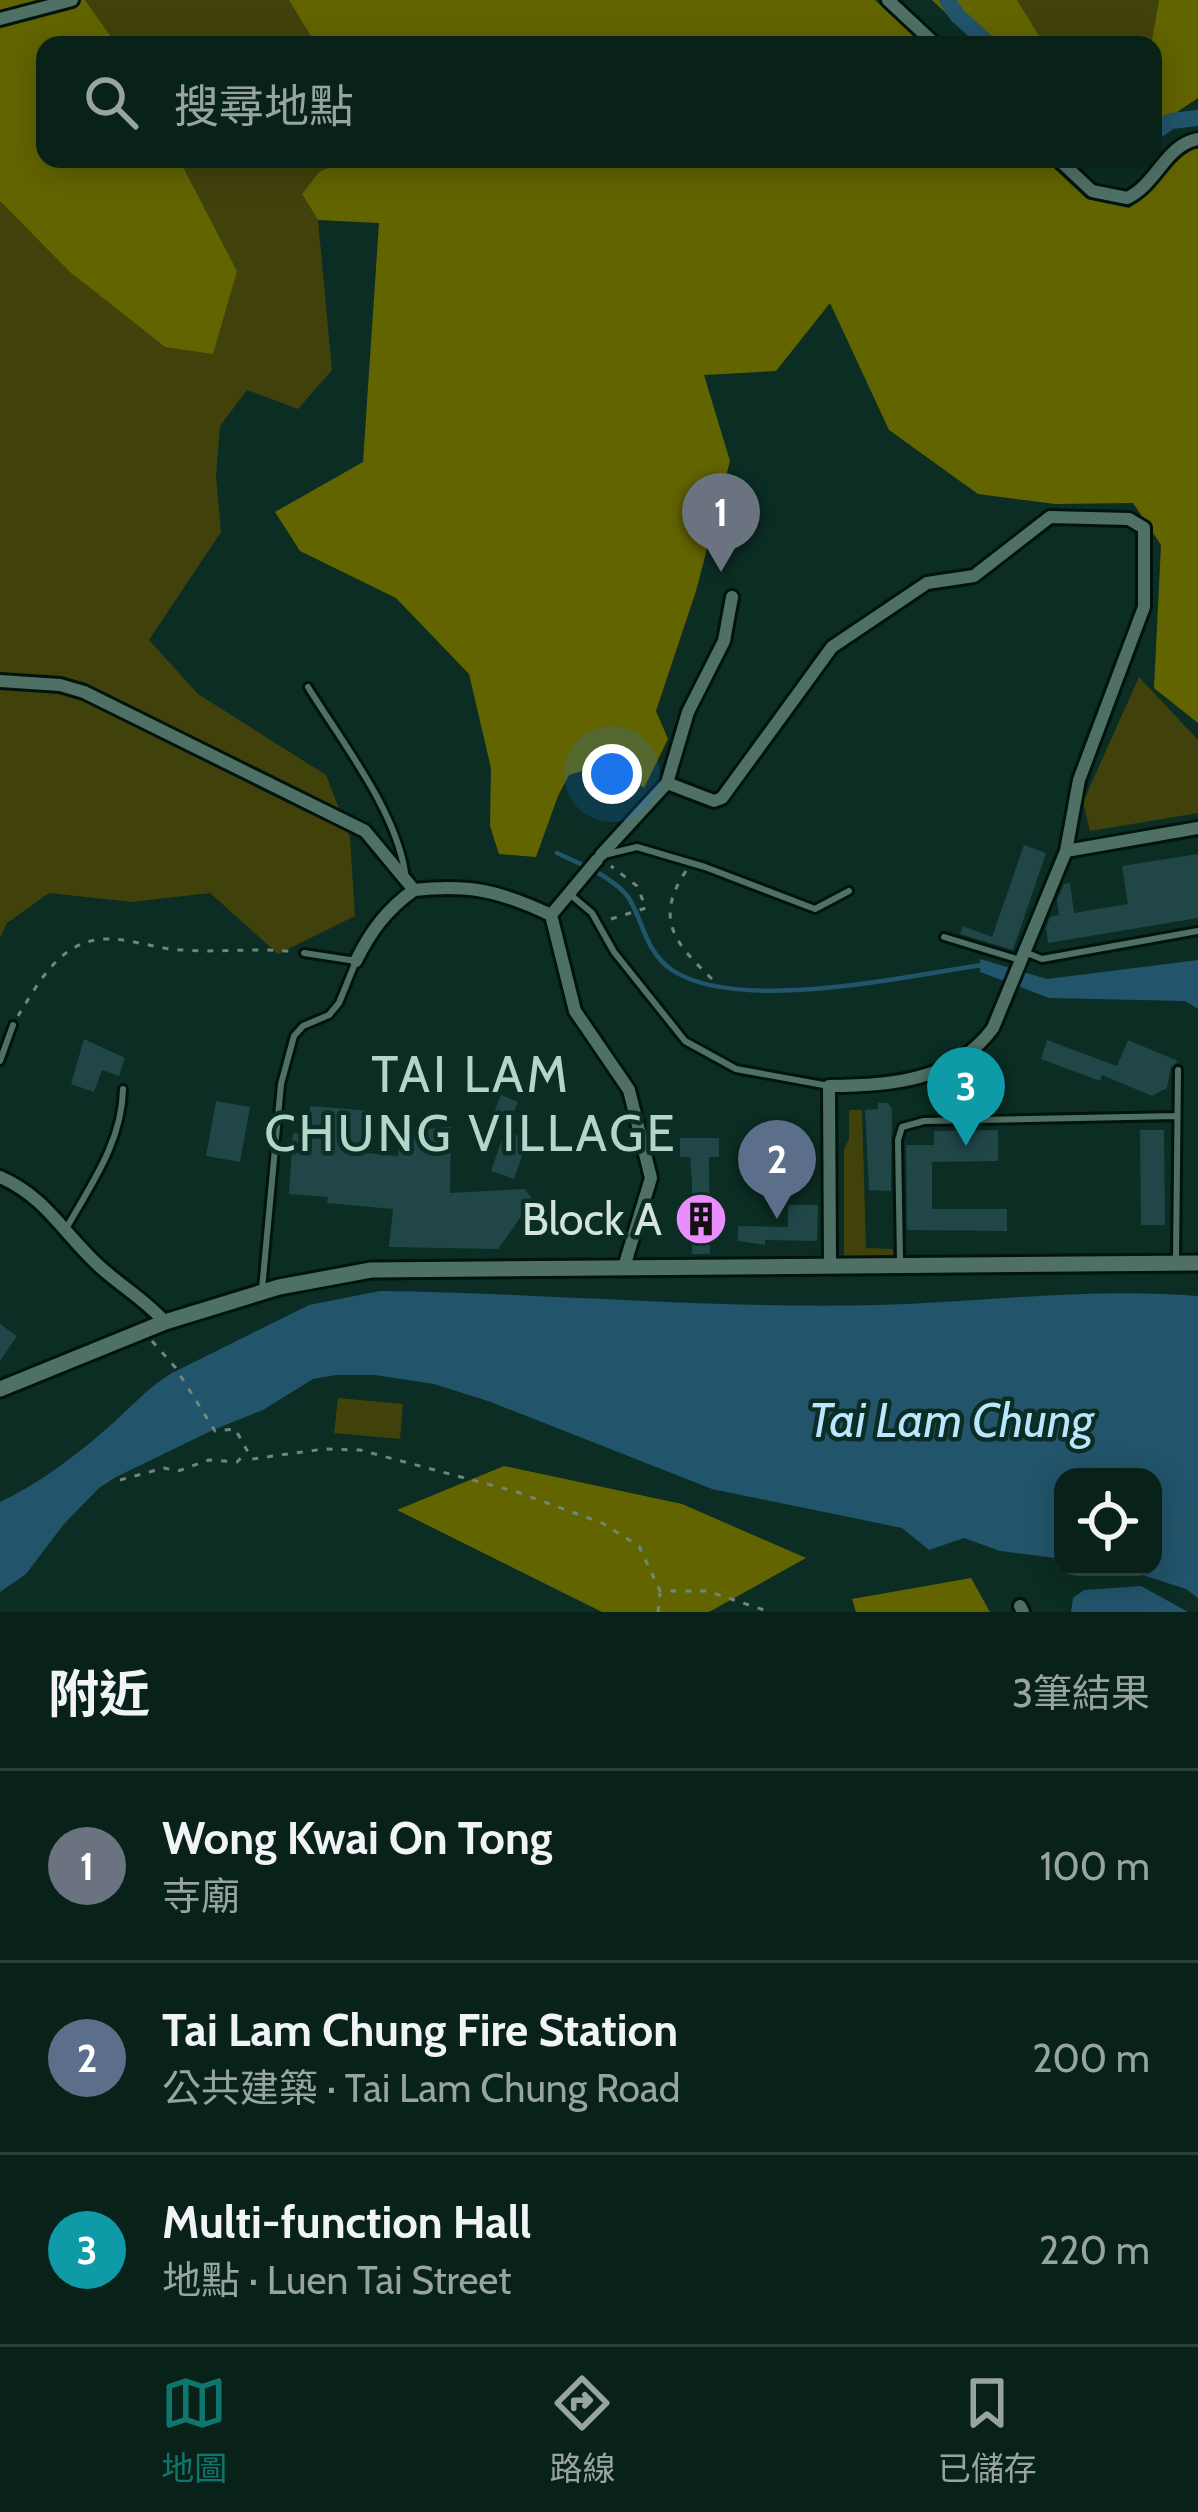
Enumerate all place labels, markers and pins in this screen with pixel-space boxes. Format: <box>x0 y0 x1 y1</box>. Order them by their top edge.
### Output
pin: 1 <box>682 473 760 572</box>
pin: 3 <box>927 1047 1005 1146</box>
pin: 2 <box>738 1120 816 1219</box>
building icon: Block A <box>673 1191 729 1247</box>
place label: Block A <box>522 1192 662 1246</box>

